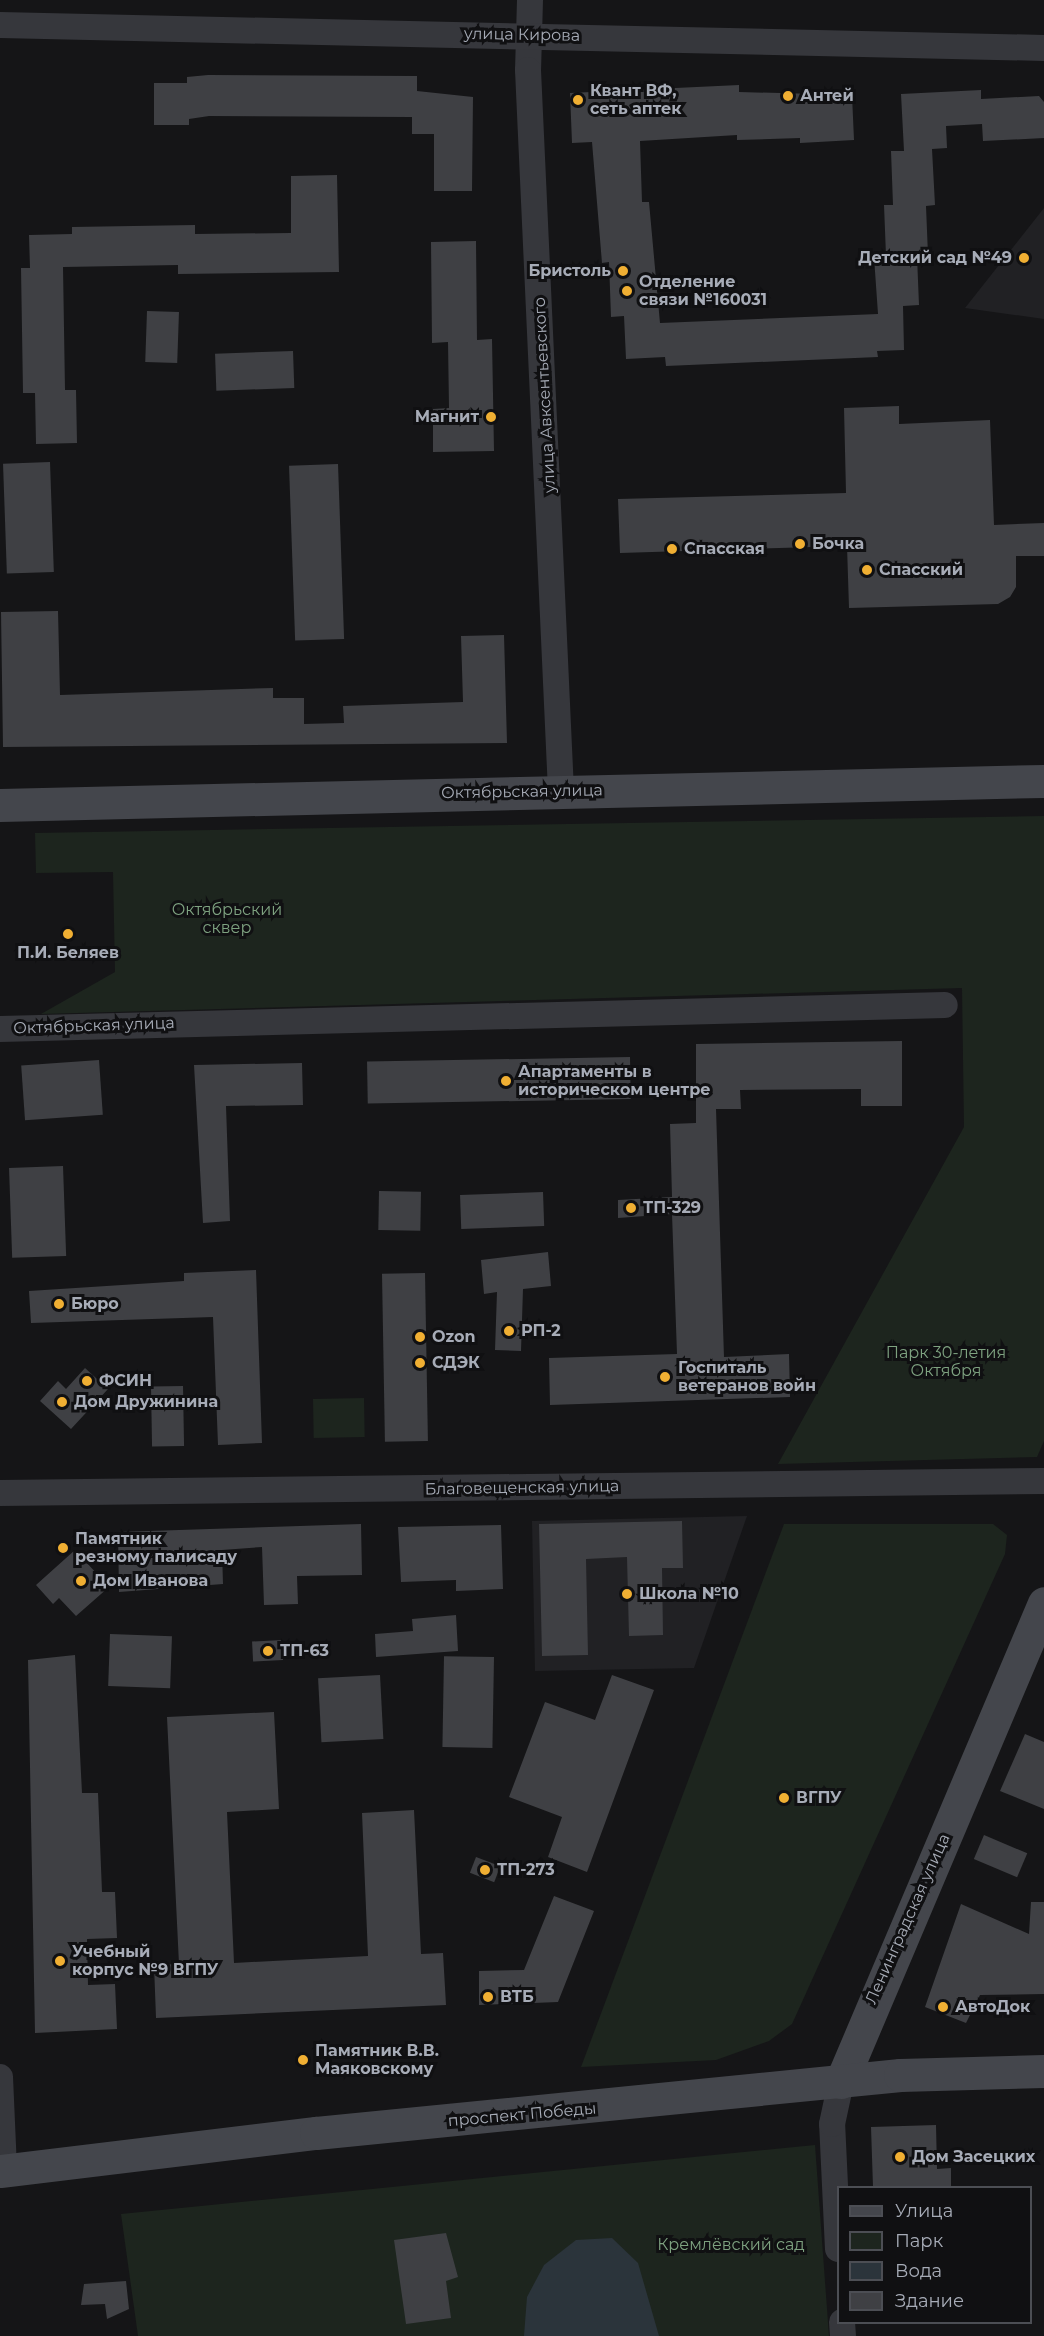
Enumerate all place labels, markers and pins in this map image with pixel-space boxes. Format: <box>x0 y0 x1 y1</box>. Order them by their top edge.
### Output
place label: Квант ВФ, сеть аптек <box>590 81 682 119</box>
place label: Антей <box>800 86 854 106</box>
marker: Антей <box>781 89 795 103</box>
marker: Квант ВФ, сеть аптек <box>571 93 585 107</box>
place label: Детский сад №49 <box>858 248 1012 268</box>
marker: Детский сад №49 <box>1017 251 1031 265</box>
place label: Бристоль <box>528 261 611 281</box>
marker: Бристоль <box>616 264 630 278</box>
place label: Отделение связи №160031 <box>639 272 767 310</box>
marker: Отделение связи №160031 <box>620 284 634 298</box>
place label: Магнит <box>415 407 479 427</box>
marker: Магнит <box>484 410 498 424</box>
place label: Бочка <box>812 534 864 554</box>
marker: Бочка <box>793 537 807 551</box>
place label: Спасская <box>684 539 765 559</box>
marker: Спасская <box>665 542 679 556</box>
place label: Спасский <box>879 560 963 580</box>
marker: Спасский <box>860 563 874 577</box>
marker: П.И. Беляев <box>61 927 75 941</box>
place label: П.И. Беляев <box>17 943 119 963</box>
place label: Апартаменты в историческом центре <box>518 1062 711 1100</box>
marker: Апартаменты в историческом центре <box>499 1074 513 1088</box>
place label: ТП-329 <box>643 1198 701 1218</box>
marker: ТП-329 <box>624 1201 638 1215</box>
place label: Бюро <box>71 1294 119 1314</box>
marker: Бюро <box>52 1297 66 1311</box>
place label: РП-2 <box>521 1321 561 1341</box>
marker: РП-2 <box>502 1324 516 1338</box>
place label: Ozon <box>432 1327 476 1347</box>
marker: Ozon <box>413 1330 427 1344</box>
place label: СДЭК <box>432 1353 480 1373</box>
marker: СДЭК <box>413 1356 427 1370</box>
place label: Госпиталь ветеранов войн <box>678 1358 816 1396</box>
marker: Госпиталь ветеранов войн <box>656 1368 674 1386</box>
place label: ФСИН <box>99 1371 152 1391</box>
marker: ФСИН <box>80 1374 94 1388</box>
place label: Дом Дружинина <box>74 1392 218 1412</box>
marker: Дом Дружинина <box>55 1395 69 1409</box>
place label: Памятник резному палисаду <box>75 1529 237 1567</box>
marker: Памятник резному палисаду <box>56 1541 70 1555</box>
place label: Дом Иванова <box>93 1571 208 1591</box>
marker: Дом Иванова <box>74 1574 88 1588</box>
place label: Школа №10 <box>639 1584 739 1604</box>
marker: Школа №10 <box>620 1587 634 1601</box>
place label: ТП-63 <box>280 1641 329 1661</box>
marker: ТП-63 <box>261 1644 275 1658</box>
place label: ВГПУ <box>796 1788 842 1808</box>
marker: ВГПУ <box>777 1791 791 1805</box>
place label: ТП-273 <box>497 1860 555 1880</box>
marker: ТП-273 <box>478 1863 492 1877</box>
place label: Учебный корпус №9 ВГПУ <box>72 1942 218 1980</box>
marker: Учебный корпус №9 ВГПУ <box>53 1954 67 1968</box>
place label: ВТБ <box>500 1987 534 2007</box>
marker: ВТБ <box>481 1990 495 2004</box>
place label: АвтоДок <box>955 1997 1030 2017</box>
marker: АвтоДок <box>936 2000 950 2014</box>
place label: Памятник В.В. Маяковскому <box>315 2041 439 2079</box>
marker: Памятник В.В. Маяковскому <box>296 2053 310 2067</box>
place label: Дом Засецких <box>912 2147 1035 2167</box>
marker: Дом Засецких <box>893 2150 907 2164</box>

